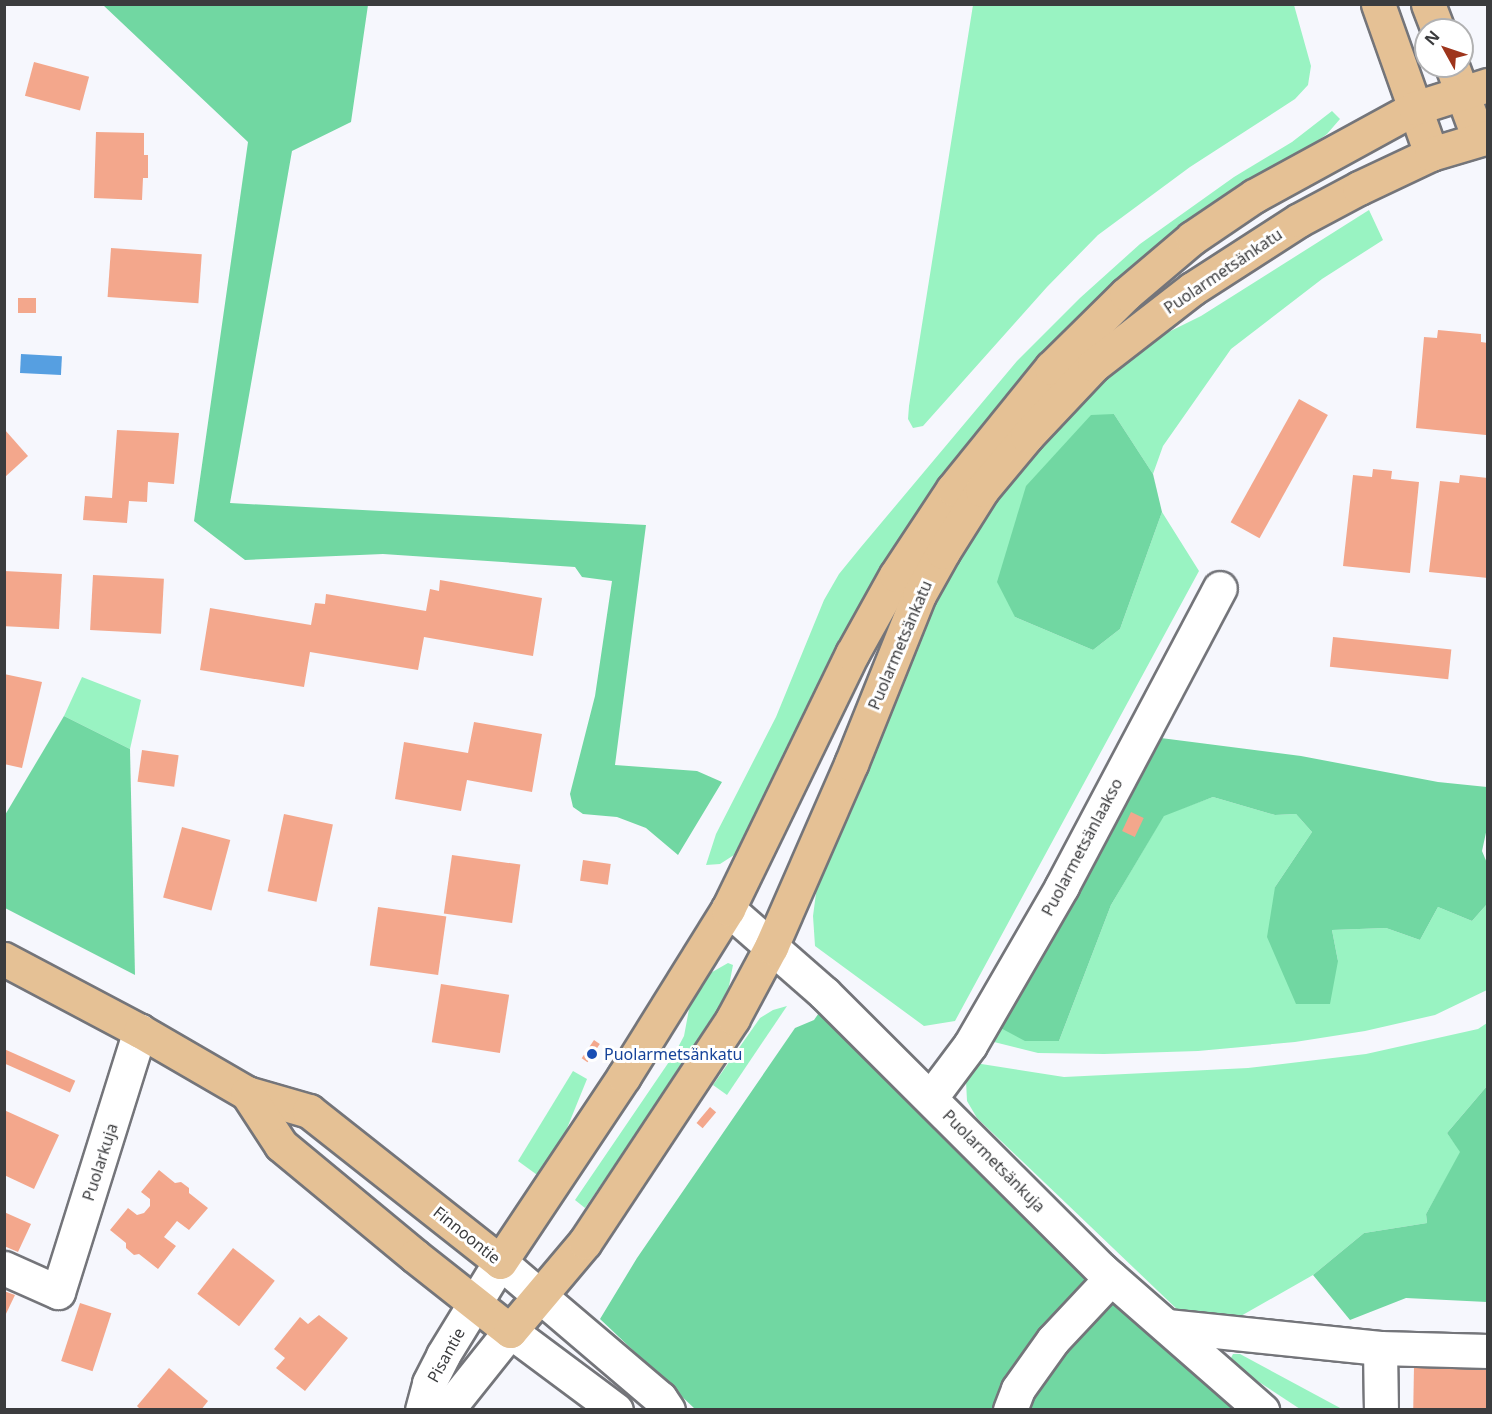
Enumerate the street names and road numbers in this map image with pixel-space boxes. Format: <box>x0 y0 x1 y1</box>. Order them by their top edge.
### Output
street label: Puolarmetsänkatu <box>1160 224 1286 318</box>
street label: Puolarmetsänkatu <box>864 578 936 712</box>
street label: Puolarmetsänlaakso <box>1038 775 1126 919</box>
street label: Puolarmetsänkuja <box>939 1106 1049 1216</box>
street label: Puolarkuja <box>78 1121 122 1203</box>
street label: Finnoontie <box>430 1202 504 1268</box>
street label: Pisantie <box>423 1324 469 1386</box>

